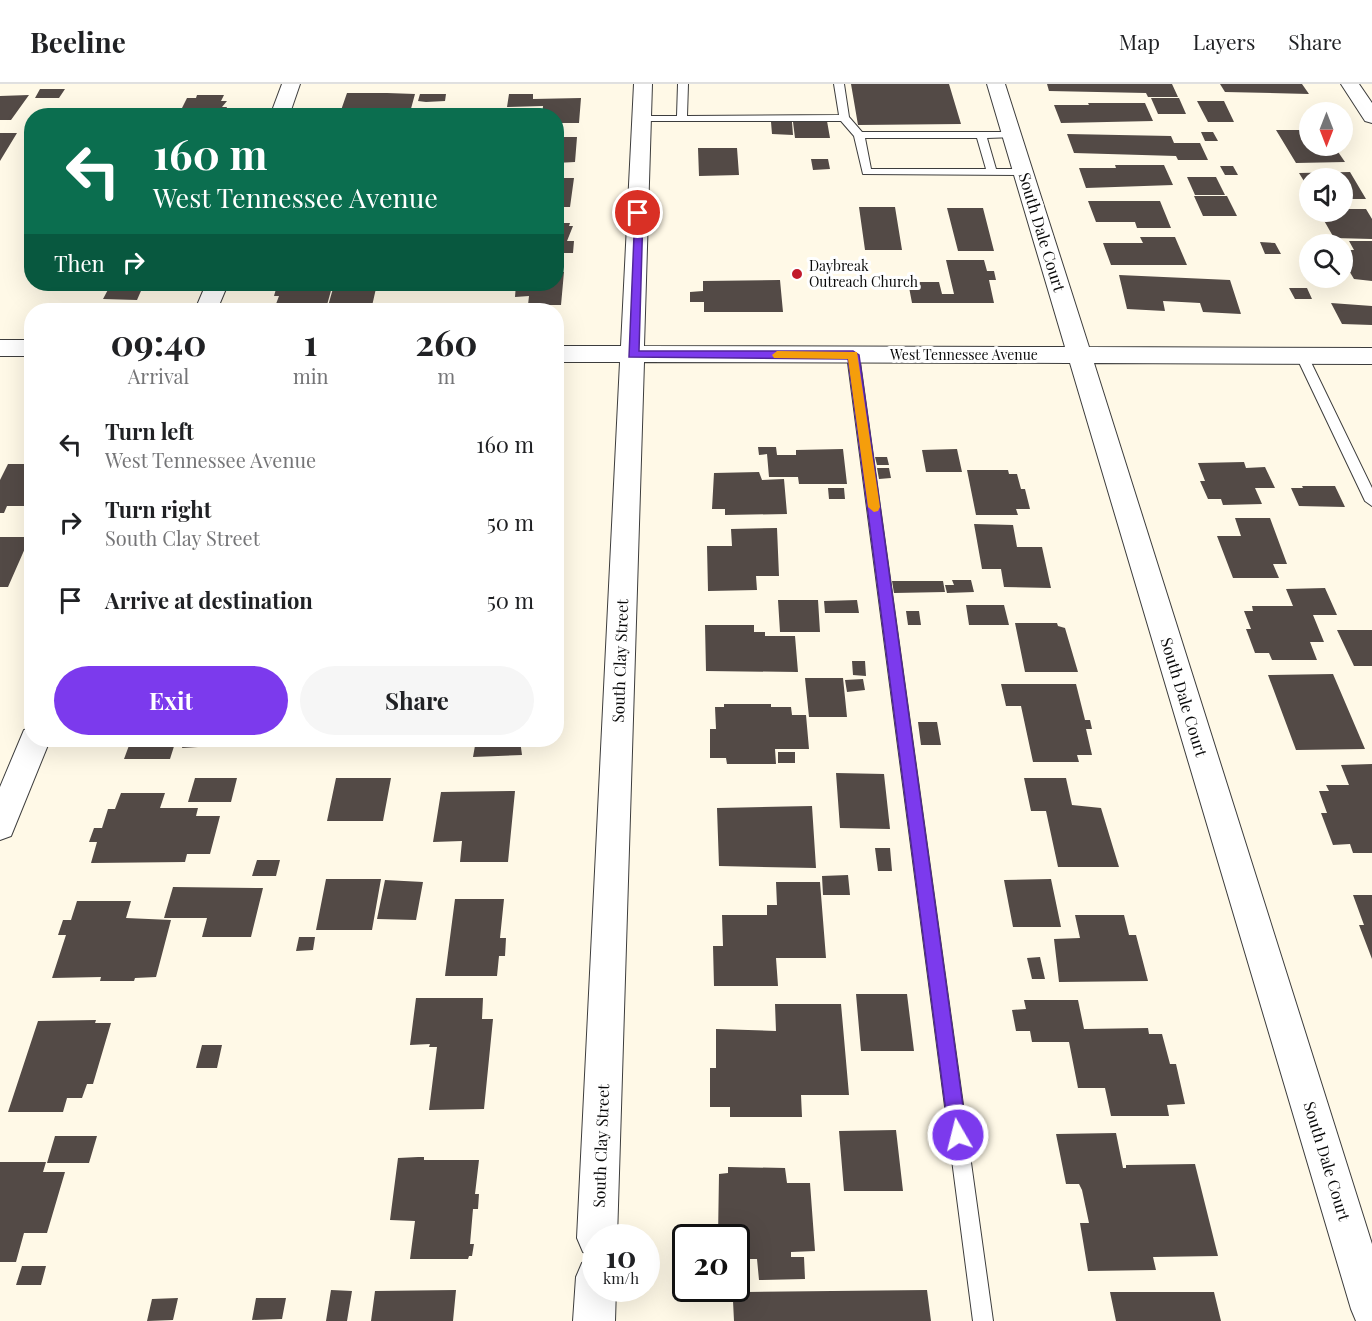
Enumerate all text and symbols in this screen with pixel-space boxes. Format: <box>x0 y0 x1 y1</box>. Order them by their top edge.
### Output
text: Beeline <box>30 23 126 60</box>
text: Map <box>1119 27 1160 55</box>
text: Layers <box>1193 27 1255 55</box>
text: Share <box>1288 27 1342 55</box>
north arrow <box>1299 102 1353 156</box>
map controls <box>1299 102 1353 288</box>
text: 160 m <box>153 125 268 181</box>
icon: left <box>54 132 132 210</box>
button: sound <box>1299 168 1353 222</box>
street label: South Dale Court <box>1014 170 1071 294</box>
text: West Tennessee Avenue <box>153 179 438 215</box>
pin <box>612 187 663 238</box>
icon: arrive <box>621 196 654 229</box>
button: search <box>1299 234 1353 288</box>
icon: right <box>117 246 150 279</box>
text: Then <box>54 248 105 278</box>
place label: Daybreak Outreach Church <box>809 256 919 291</box>
marker: Daybreak Outreach Church <box>790 267 804 281</box>
text: 09:40 <box>111 317 206 365</box>
text: 1 <box>304 317 318 365</box>
text: 260 <box>415 317 477 365</box>
street label: West Tennessee Avenue <box>889 345 1038 364</box>
text: Arrival <box>128 362 189 389</box>
text: min <box>293 362 329 389</box>
text: m <box>437 362 455 389</box>
text: Turn left <box>105 416 194 446</box>
icon: left <box>54 428 87 461</box>
text: 160 m <box>476 429 534 459</box>
text: West Tennessee Avenue <box>105 446 316 473</box>
text: Turn right <box>105 494 211 524</box>
icon: right <box>54 506 87 539</box>
text: 50 m <box>487 507 534 537</box>
text: South Clay Street <box>105 524 260 551</box>
icon: arrive <box>54 584 87 617</box>
text: Arrive at destination <box>105 585 313 615</box>
text: 50 m <box>487 585 534 615</box>
street label: South Clay Street <box>607 598 632 723</box>
street label: South Dale Court <box>1156 635 1213 759</box>
button: Exit <box>54 666 288 735</box>
button: Share <box>300 666 534 735</box>
street label: South Clay Street <box>588 1083 613 1208</box>
street label: South Dale Court <box>1299 1099 1356 1223</box>
position arrow <box>926 1103 990 1167</box>
speed limit sign: 20 <box>672 1224 750 1302</box>
text: 10 <box>606 1236 636 1276</box>
text: km/h <box>603 1268 639 1288</box>

